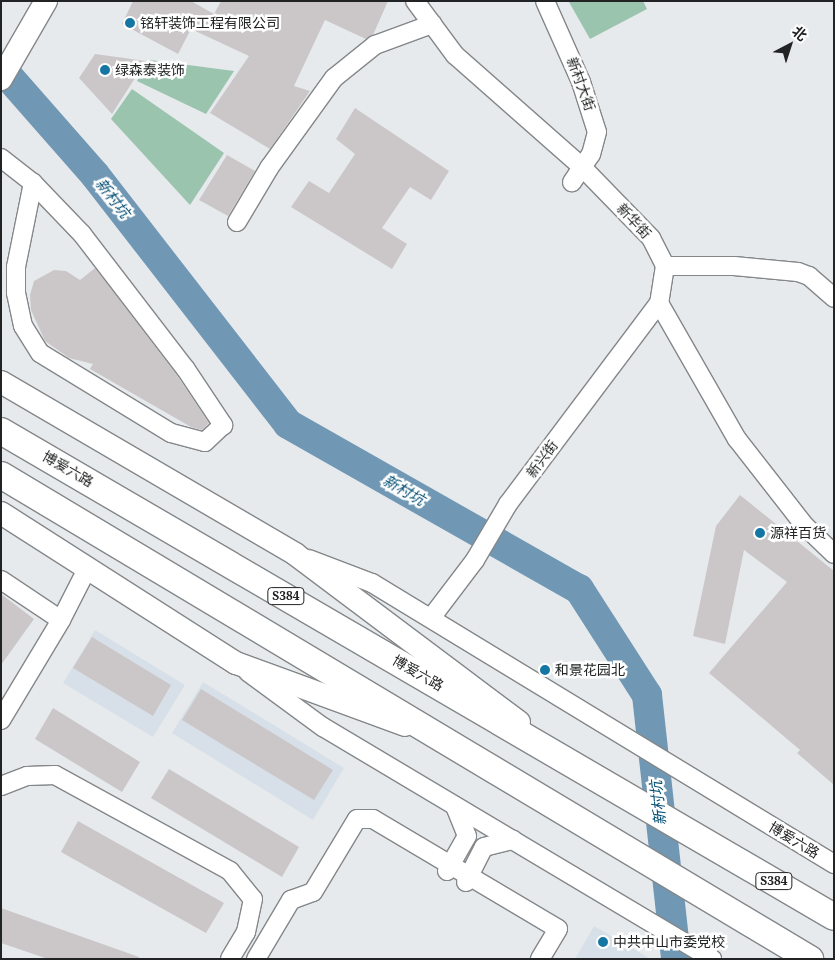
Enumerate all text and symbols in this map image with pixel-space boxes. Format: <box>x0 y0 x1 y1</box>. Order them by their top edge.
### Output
place label: 铭轩装饰工程有限公司 <box>140 15 280 31</box>
marker: 铭轩装饰工程有限公司 <box>124 17 136 29</box>
north arrow <box>765 20 815 70</box>
text: 北 <box>788 21 811 45</box>
street label: 新村大街 <box>564 55 598 113</box>
place label: 绿森泰装饰 <box>115 62 185 78</box>
marker: 绿森泰装饰 <box>99 64 111 76</box>
water label: 新村坑 <box>92 175 134 221</box>
street label: 新华街 <box>614 200 654 242</box>
street label: 新兴街 <box>523 437 561 481</box>
street label: 博爱六路 <box>40 448 96 490</box>
water label: 新村坑 <box>380 471 428 509</box>
place label: 源祥百货 <box>770 525 826 541</box>
marker: 源祥百货 <box>754 527 766 539</box>
road number: S384 <box>267 586 305 606</box>
street label: 博爱六路 <box>390 652 446 694</box>
place label: 和景花园北 <box>555 662 625 678</box>
marker: 和景花园北 <box>539 664 551 676</box>
water label: 新村坑 <box>647 780 669 826</box>
street label: 博爱六路 <box>766 818 822 862</box>
road number: S384 <box>755 871 793 890</box>
place label: 中共中山市委党校 <box>613 934 725 950</box>
marker: 中共中山市委党校 <box>597 936 609 948</box>

